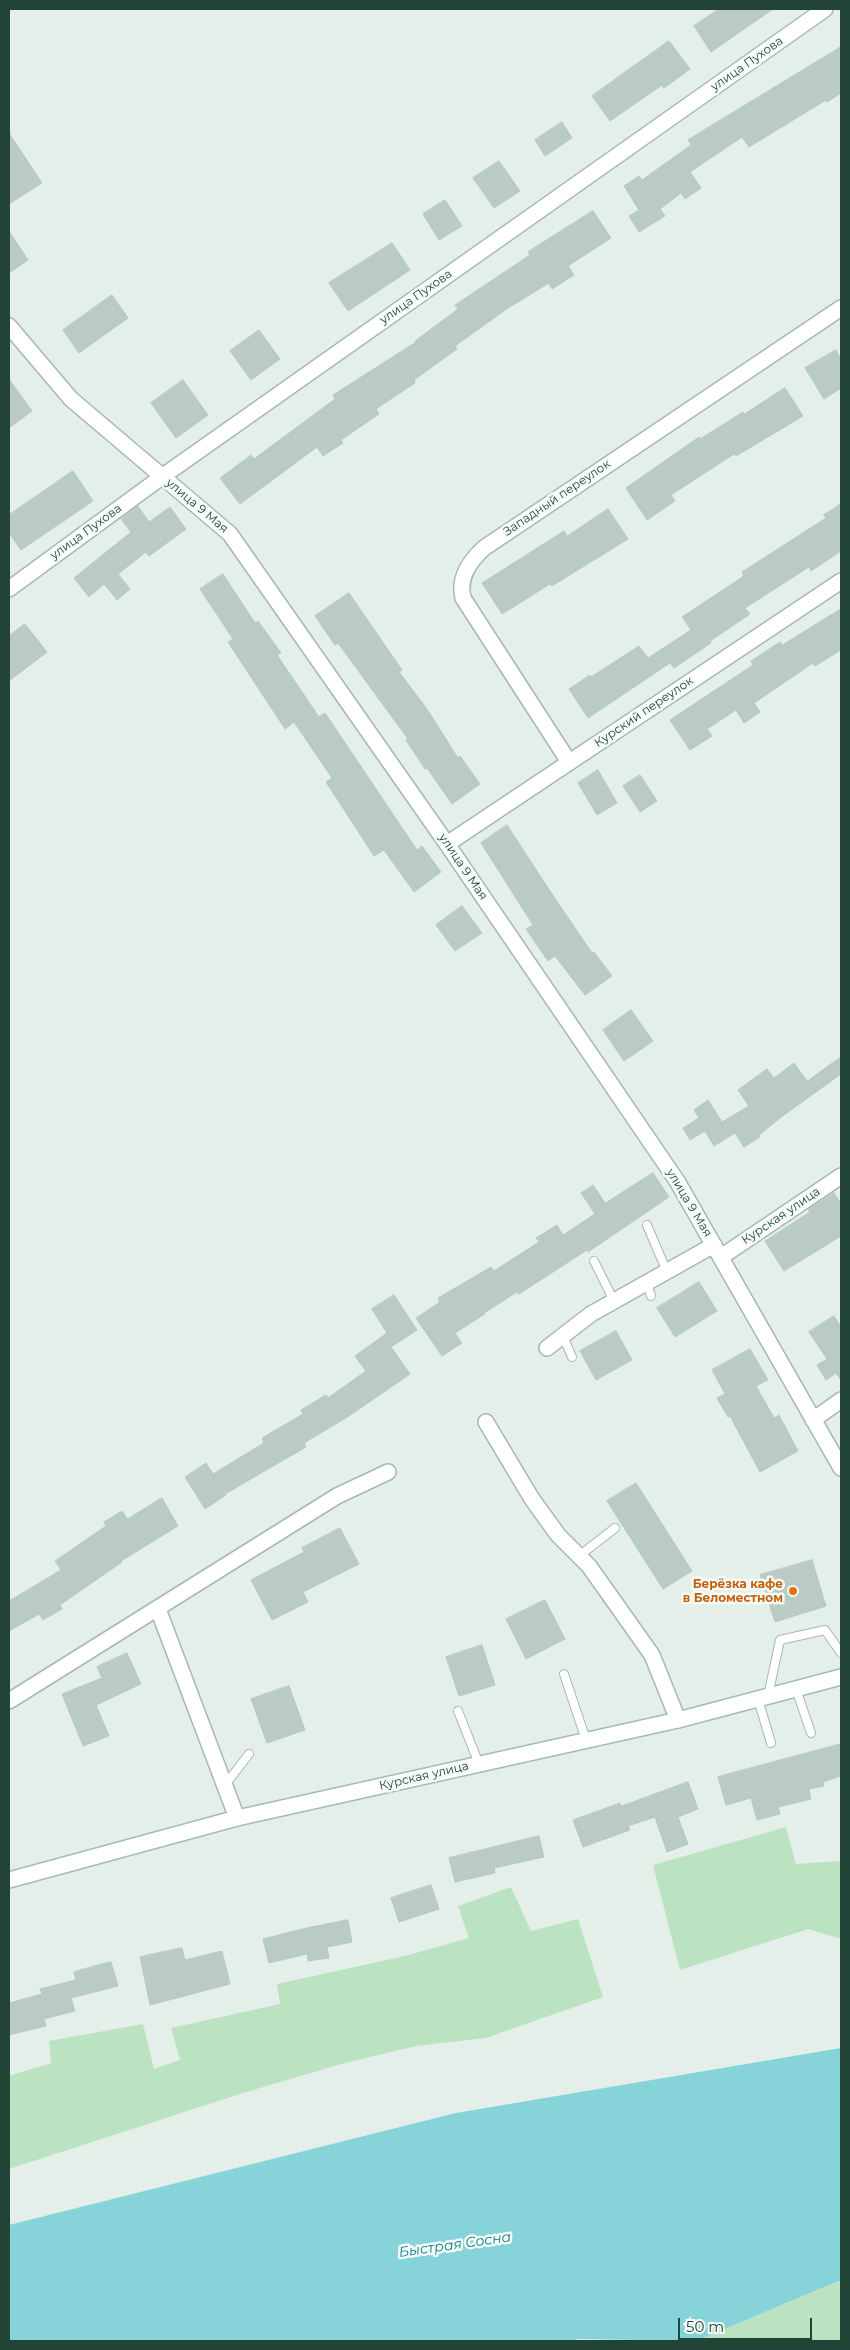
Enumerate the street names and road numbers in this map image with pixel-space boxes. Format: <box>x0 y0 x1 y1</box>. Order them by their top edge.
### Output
street label: улица Пухова <box>708 34 786 94</box>
street label: улица Пухова <box>377 267 455 327</box>
street label: Западный переулок <box>501 457 613 539</box>
street label: улица 9 Мая <box>163 476 231 536</box>
street label: улица Пухова <box>47 501 125 563</box>
street label: Курский переулок <box>592 674 696 750</box>
street label: улица 9 Мая <box>436 831 490 903</box>
street label: улица 9 Мая <box>663 1166 715 1240</box>
street label: Курская улица <box>739 1184 823 1248</box>
street label: Курская улица <box>378 1759 470 1793</box>

